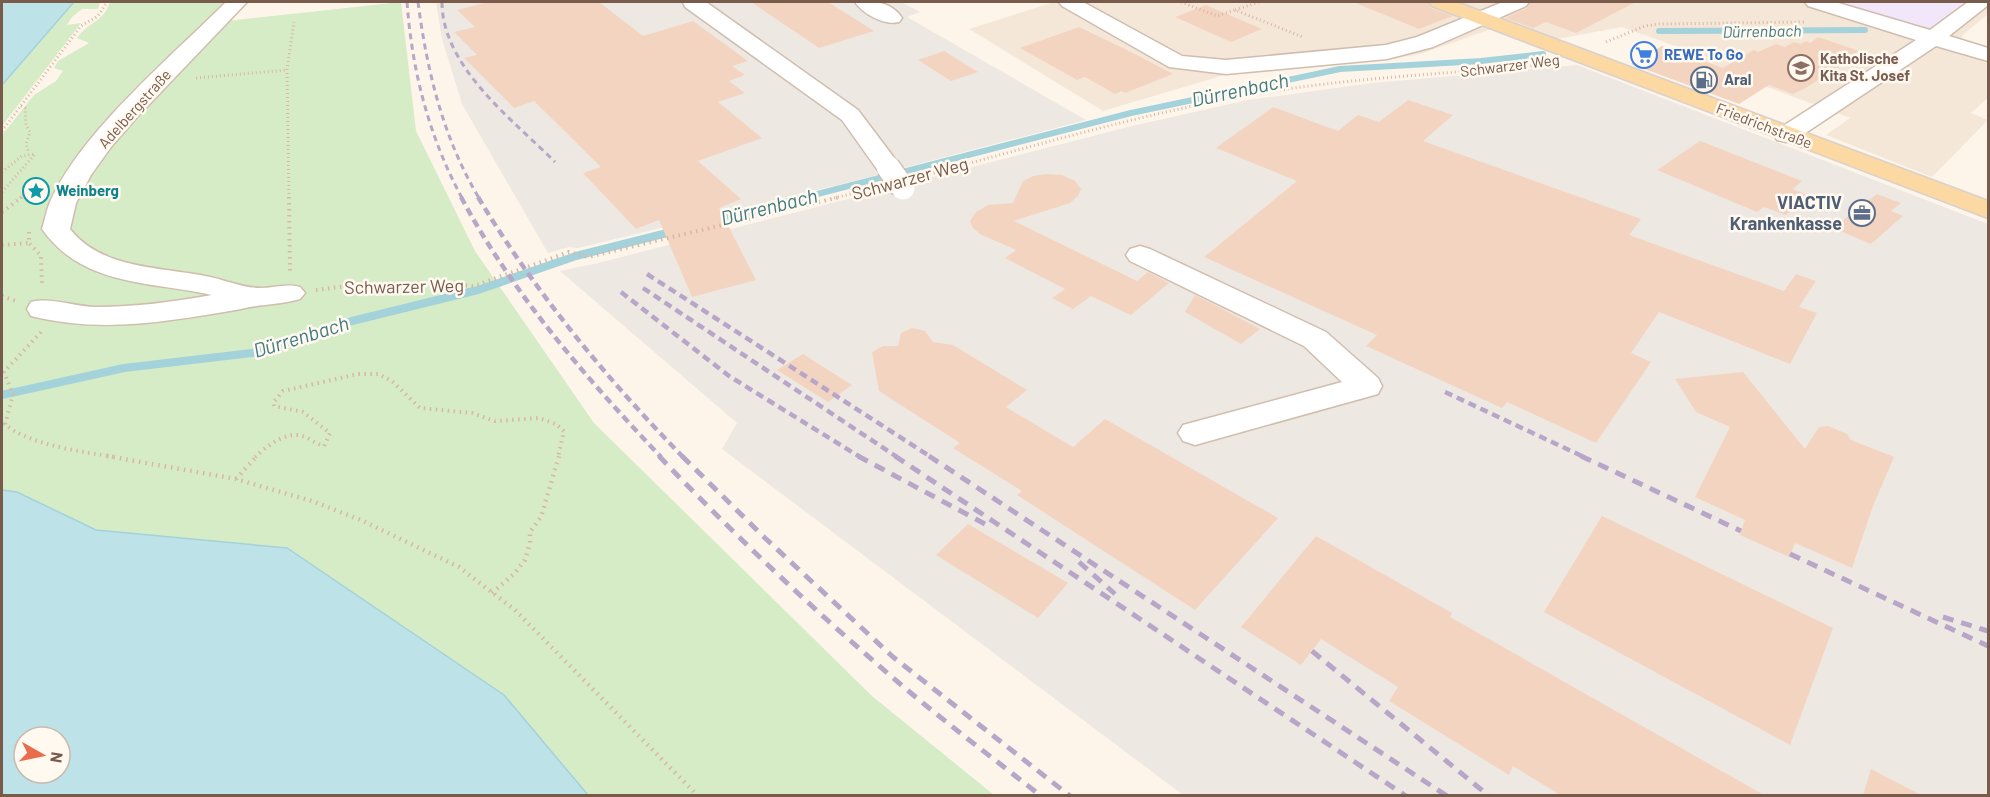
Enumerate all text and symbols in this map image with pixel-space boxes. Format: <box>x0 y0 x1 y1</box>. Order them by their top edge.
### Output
water label: Dürrenbach <box>1722 20 1802 41</box>
supermarket icon: REWE To Go <box>1629 40 1659 70</box>
place label: REWE To Go <box>1664 45 1743 63</box>
place label: Katholische Kita St. Josef <box>1820 49 1910 84</box>
street label: Schwarzer Weg <box>1459 50 1561 80</box>
school or university icon: Katholische Kita St. Josef <box>1786 53 1816 83</box>
street label: Adelbergstraße <box>94 65 174 151</box>
fuel station icon: Aral <box>1689 65 1719 95</box>
water label: Dürrenbach <box>1189 67 1291 111</box>
place label: Aral <box>1724 70 1751 88</box>
street label: Friedrichstraße <box>1714 99 1815 152</box>
street label: Schwarzer Weg <box>849 152 970 204</box>
place icon: Weinberg <box>21 176 51 206</box>
place label: Weinberg <box>56 181 119 199</box>
water label: Dürrenbach <box>718 182 820 230</box>
place label: VIACTIV Krankenkasse <box>1730 191 1842 234</box>
office icon: VIACTIV Krankenkasse <box>1847 198 1877 228</box>
street label: Schwarzer Weg <box>344 274 464 298</box>
water label: Dürrenbach <box>250 310 351 362</box>
north arrow <box>12 725 72 785</box>
text: N <box>47 751 68 764</box>

